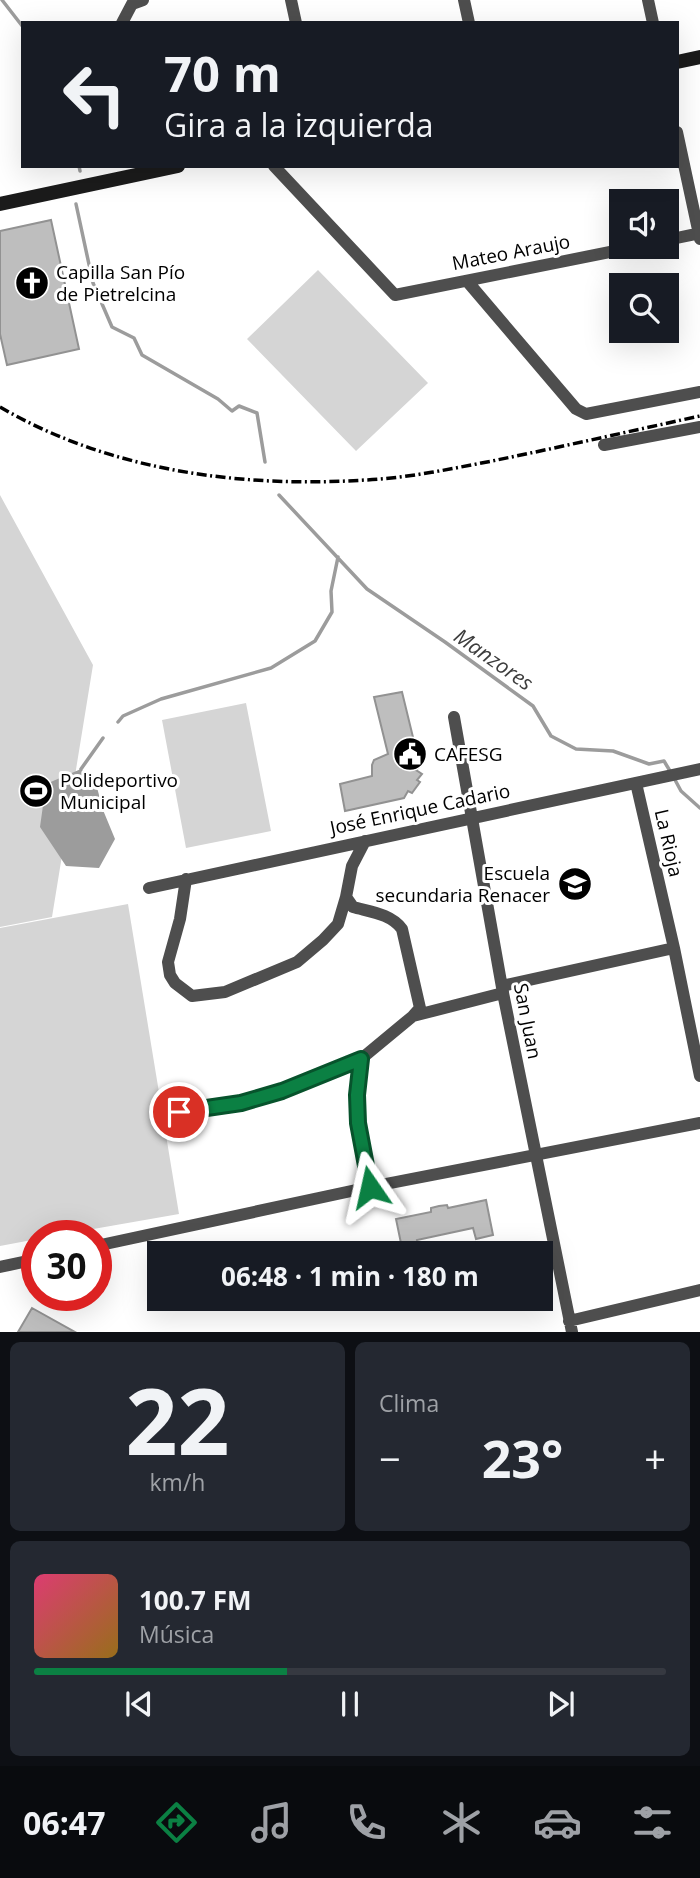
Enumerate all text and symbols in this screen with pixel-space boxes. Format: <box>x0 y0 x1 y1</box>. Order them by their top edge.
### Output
text: 70 m <box>164 40 281 106</box>
icon: left <box>49 49 140 140</box>
text: Gira a la izquierda <box>164 103 434 146</box>
map controls <box>609 189 679 343</box>
button: sound <box>609 189 679 259</box>
street label: Mateo Araujo <box>450 228 572 276</box>
place label: Capilla San Pío de Pietrelcina <box>56 259 185 307</box>
church icon: Capilla San Pío de Pietrelcina <box>13 264 51 302</box>
button: search <box>609 273 679 343</box>
water label: Manzores <box>449 622 539 696</box>
public building icon: CAFESG <box>391 735 429 773</box>
place label: CAFESG <box>434 741 503 767</box>
place label: Polideportivo Municipal <box>60 767 178 815</box>
sports icon: Polideportivo Municipal <box>17 772 55 810</box>
street label: José Enrique Cadario <box>326 777 512 841</box>
street label: La Rioja <box>649 807 689 879</box>
place label: Escuela secundaria Renacer <box>375 860 550 908</box>
school or university icon: Escuela secundaria Renacer <box>556 865 594 903</box>
street label: San Juan <box>508 981 548 1061</box>
pin <box>149 1082 209 1142</box>
icon: arrive <box>160 1093 198 1131</box>
position arrow <box>333 1150 407 1224</box>
speed limit sign: 30 <box>21 1220 112 1311</box>
text: 06:48 · 1 min · 180 m <box>221 1258 479 1294</box>
text: 22 <box>125 1358 230 1482</box>
text: Clima <box>379 1387 439 1419</box>
text: 23° <box>482 1422 563 1493</box>
text: − <box>379 1432 401 1484</box>
text: + <box>644 1432 666 1484</box>
text: km/h <box>150 1466 205 1498</box>
text: 100.7 FM <box>139 1582 251 1618</box>
text: Música <box>139 1618 214 1650</box>
icon: previous <box>120 1685 158 1723</box>
icon: pause <box>331 1685 369 1723</box>
icon: next <box>542 1685 580 1723</box>
icon: directions <box>152 1798 201 1847</box>
icon: music <box>247 1798 296 1847</box>
icon: phone <box>342 1798 391 1847</box>
icon: climate <box>437 1798 486 1847</box>
icon: car <box>533 1798 582 1847</box>
icon: filters <box>628 1798 677 1847</box>
text: 06:47 <box>23 1801 105 1844</box>

